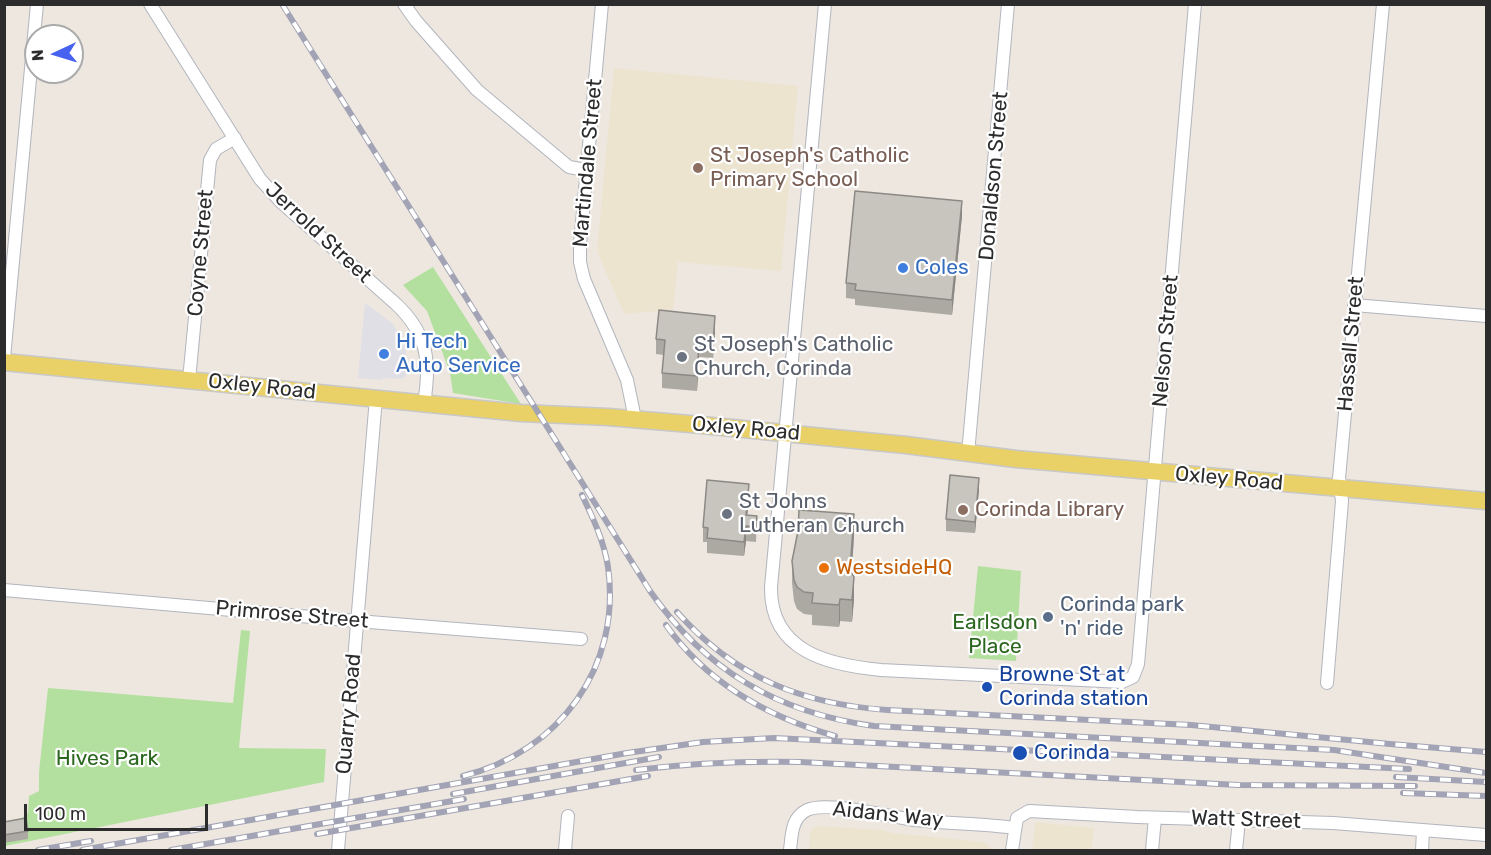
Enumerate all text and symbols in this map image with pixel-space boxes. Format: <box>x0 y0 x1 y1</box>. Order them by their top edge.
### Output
north arrow <box>24 24 84 84</box>
text: N <box>28 49 47 62</box>
street label: Martindale Street <box>568 78 608 248</box>
street label: Donaldson Street <box>974 90 1014 262</box>
place label: St Joseph's Catholic Primary School <box>710 143 909 193</box>
marker: St Joseph's Catholic Primary School <box>691 161 705 175</box>
street label: Jerrold Street <box>260 177 376 289</box>
street label: Coyne Street <box>183 188 219 318</box>
place label: Coles <box>915 255 969 281</box>
marker: Coles <box>896 261 910 275</box>
street label: Nelson Street <box>1148 274 1184 408</box>
street label: Hassall Street <box>1333 275 1369 413</box>
place label: Hi Tech Auto Service <box>396 329 521 379</box>
place label: St Joseph's Catholic Church, Corinda <box>694 332 893 382</box>
marker: Hi Tech Auto Service <box>377 347 391 361</box>
marker: St Joseph's Catholic Church, Corinda <box>675 350 689 364</box>
street label: Oxley Road <box>207 369 317 405</box>
street label: Oxley Road <box>691 412 801 446</box>
street label: Oxley Road <box>1174 462 1284 496</box>
place label: St Johns Lutheran Church <box>739 489 905 539</box>
place label: Corinda Library <box>975 497 1124 523</box>
marker: Corinda Library <box>956 503 970 517</box>
marker: St Johns Lutheran Church <box>720 507 734 521</box>
place label: WestsideHQ <box>836 555 952 581</box>
marker: WestsideHQ <box>817 561 831 575</box>
place label: Corinda park 'n' ride <box>1060 592 1184 642</box>
street label: Primrose Street <box>215 596 369 634</box>
park label: Earlsdon Place <box>952 610 1038 660</box>
marker: Corinda park 'n' ride <box>1041 610 1055 624</box>
street label: Quarry Road <box>331 653 367 775</box>
place label: Browne St at Corinda station <box>999 662 1149 712</box>
marker: Browne St at Corinda station <box>980 680 994 694</box>
place label: Corinda <box>1034 740 1110 766</box>
marker: Corinda <box>1011 744 1029 762</box>
park label: Hives Park <box>56 746 158 772</box>
scale bar <box>27 792 212 830</box>
street label: Aidans Way <box>831 797 945 833</box>
text: 100 m <box>35 803 86 825</box>
street label: Watt Street <box>1191 805 1301 835</box>

